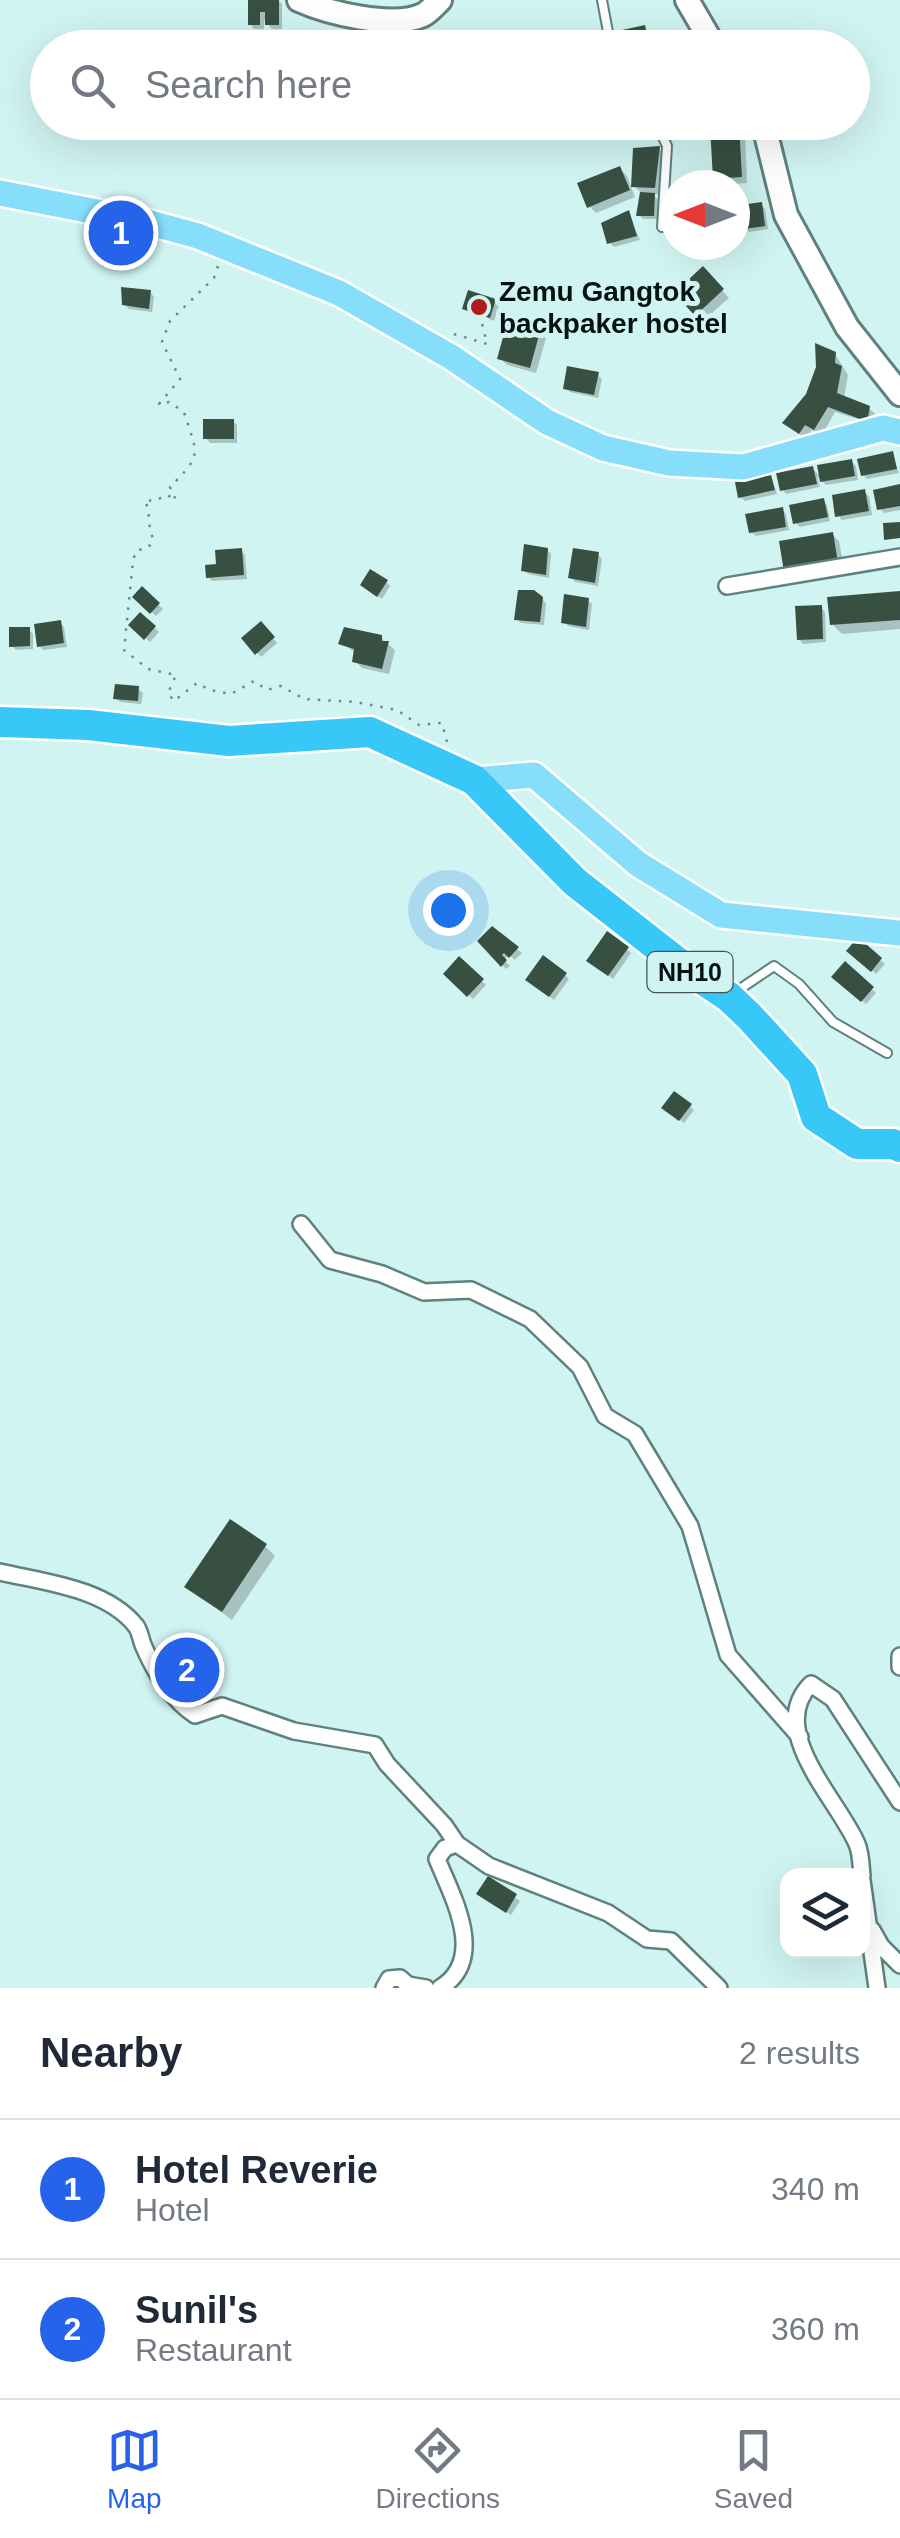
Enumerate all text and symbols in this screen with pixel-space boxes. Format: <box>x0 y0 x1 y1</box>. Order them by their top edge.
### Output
search box <box>30 30 870 140</box>
icon: search <box>65 58 120 113</box>
text: Search here <box>145 64 352 106</box>
north arrow <box>660 170 750 260</box>
pin: 1 <box>88 196 154 270</box>
place label: Zemu Gangtok backpaker hostel <box>499 276 728 339</box>
marker: Zemu Gangtok backpaker hostel <box>468 296 490 318</box>
your location <box>423 885 474 936</box>
road number: NH10 <box>648 952 732 992</box>
pin: 2 <box>154 1632 220 1708</box>
map controls <box>780 1868 870 1958</box>
button: layers <box>780 1868 870 1958</box>
text: Nearby <box>40 2029 182 2076</box>
text: 2 results <box>739 2035 860 2071</box>
text: Hotel Reverie <box>135 2149 378 2191</box>
text: 1 <box>64 2171 81 2207</box>
text: 340 m <box>771 2171 860 2207</box>
text: Hotel <box>135 2192 210 2228</box>
text: Sunil's <box>135 2289 258 2331</box>
text: 2 <box>64 2311 81 2347</box>
text: 360 m <box>771 2311 860 2347</box>
text: Restaurant <box>135 2332 292 2368</box>
tab: Map <box>107 2423 162 2515</box>
tab: Directions <box>376 2423 500 2515</box>
tab: Saved <box>714 2423 793 2515</box>

